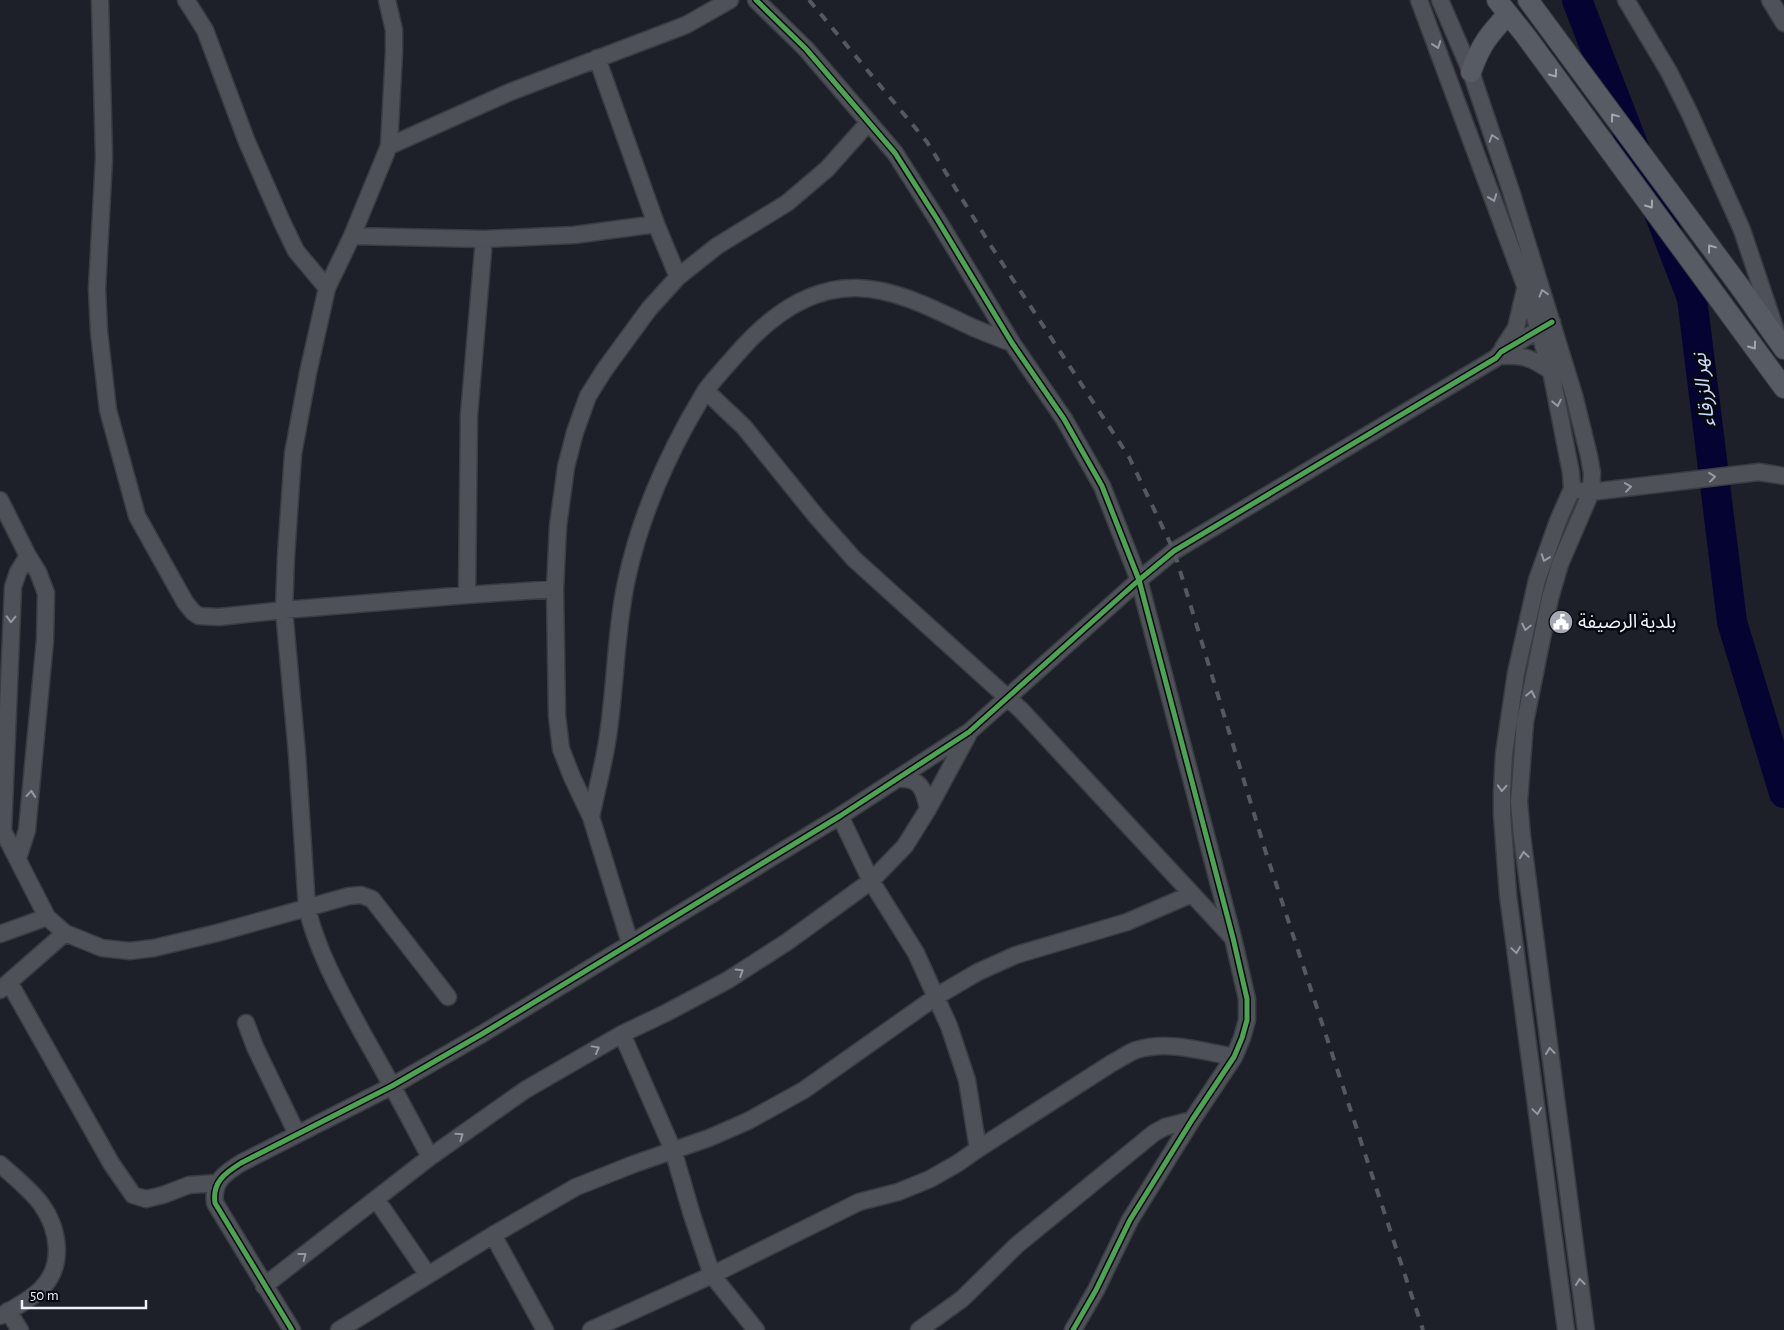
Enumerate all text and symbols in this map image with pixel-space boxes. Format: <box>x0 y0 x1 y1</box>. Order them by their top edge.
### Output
one-way arrow <box>1431 41 1441 49</box>
one-way arrow <box>1548 69 1557 78</box>
one-way arrow <box>1612 114 1620 123</box>
one-way arrow <box>1489 134 1499 143</box>
one-way arrow <box>1487 193 1497 202</box>
one-way arrow <box>1644 200 1653 209</box>
one-way arrow <box>1709 245 1717 254</box>
one-way arrow <box>1538 289 1548 298</box>
one-way arrow <box>1747 340 1756 350</box>
water label: نهر الزرقاء <box>1689 350 1719 428</box>
one-way arrow <box>1551 398 1562 407</box>
one-way arrow <box>1709 472 1717 483</box>
one-way arrow <box>1624 483 1633 493</box>
one-way arrow <box>1541 554 1551 562</box>
public building icon: بلدية الرصيفة <box>1548 609 1574 635</box>
place label: بلدية الرصيفة <box>1578 613 1676 633</box>
one-way arrow <box>6 615 17 623</box>
one-way arrow <box>1521 623 1532 632</box>
one-way arrow <box>1525 689 1536 698</box>
one-way arrow <box>1497 784 1508 792</box>
one-way arrow <box>25 790 36 798</box>
one-way arrow <box>1519 851 1530 859</box>
one-way arrow <box>1510 945 1520 954</box>
one-way arrow <box>734 969 743 979</box>
one-way arrow <box>591 1045 600 1055</box>
one-way arrow <box>1545 1047 1556 1055</box>
one-way arrow <box>1531 1107 1542 1115</box>
one-way arrow <box>454 1133 463 1142</box>
one-way arrow <box>297 1253 307 1262</box>
one-way arrow <box>1575 1277 1586 1285</box>
scale bar <box>22 1278 146 1310</box>
text: 50 m <box>30 1288 59 1303</box>

